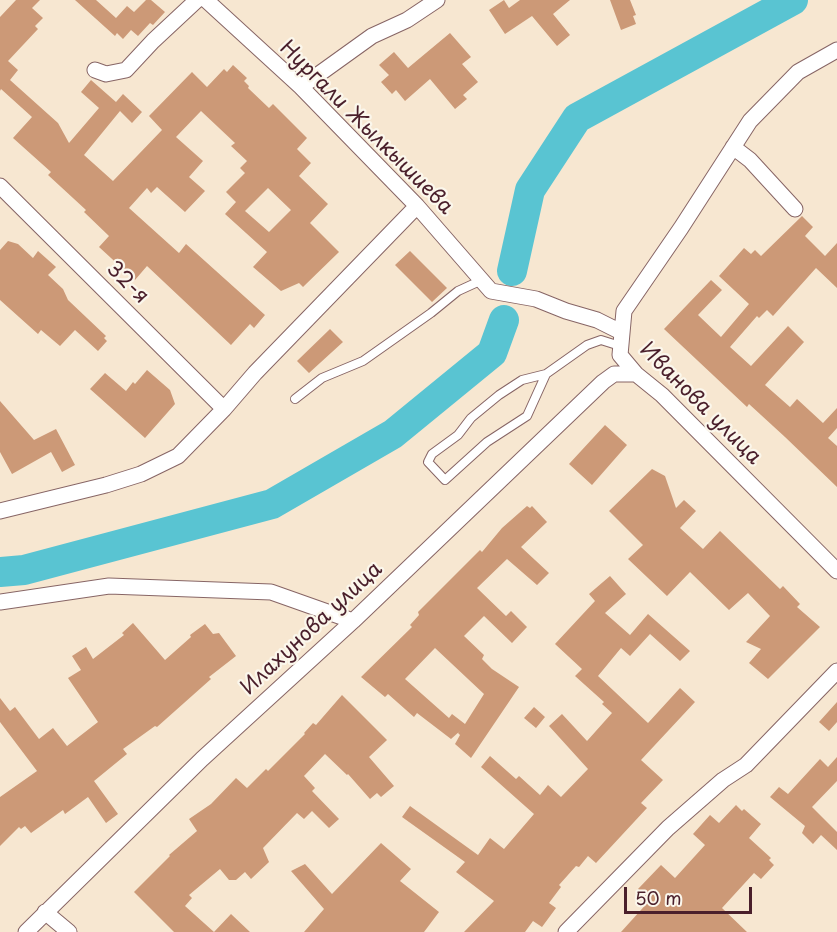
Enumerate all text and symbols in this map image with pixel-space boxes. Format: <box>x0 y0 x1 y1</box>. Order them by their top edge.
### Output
street label: Нургали Жылкышиева <box>274 36 458 220</box>
street label: 32-я <box>101 257 153 309</box>
street label: Иванова улица <box>634 338 766 470</box>
street label: Илахунова улица <box>236 557 388 701</box>
scale bar <box>627 875 754 913</box>
text: 50 m <box>635 884 682 911</box>

